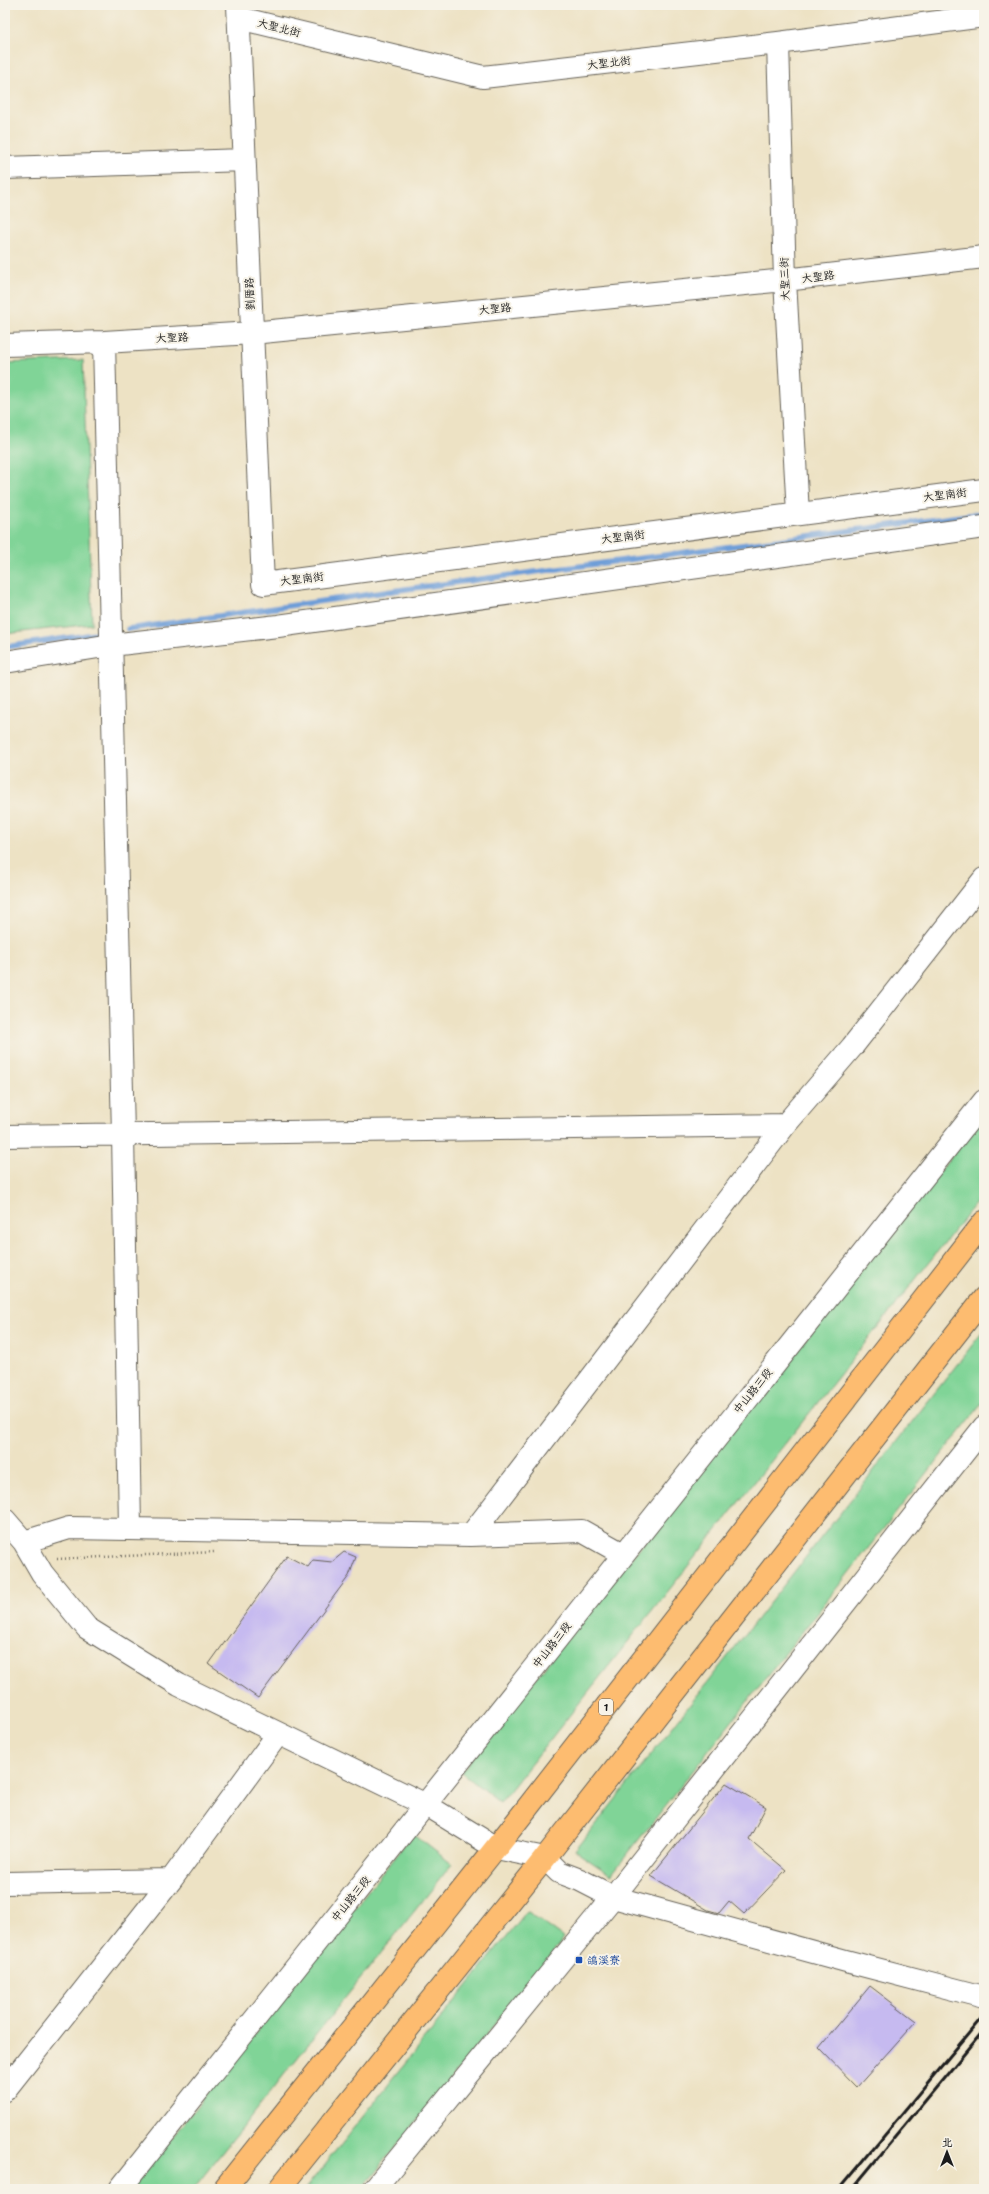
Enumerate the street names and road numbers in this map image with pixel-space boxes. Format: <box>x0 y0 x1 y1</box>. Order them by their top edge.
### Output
street label: 大聖北街 <box>256 15 303 41</box>
street label: 大聖北街 <box>586 53 633 73</box>
street label: 大聖三街 <box>777 256 793 301</box>
street label: 大聖路 <box>801 268 835 286</box>
street label: 劉厝路 <box>242 277 258 311</box>
street label: 大聖路 <box>478 300 512 318</box>
street label: 大聖路 <box>155 330 189 346</box>
street label: 大聖南街 <box>922 485 969 505</box>
street label: 大聖南街 <box>600 527 647 547</box>
street label: 大聖南街 <box>279 569 326 589</box>
street label: 中山路三段 <box>730 1365 776 1417</box>
street label: 中山路三段 <box>529 1619 575 1671</box>
road number: 1 <box>599 1699 613 1715</box>
street label: 中山路三段 <box>328 1873 374 1925</box>

